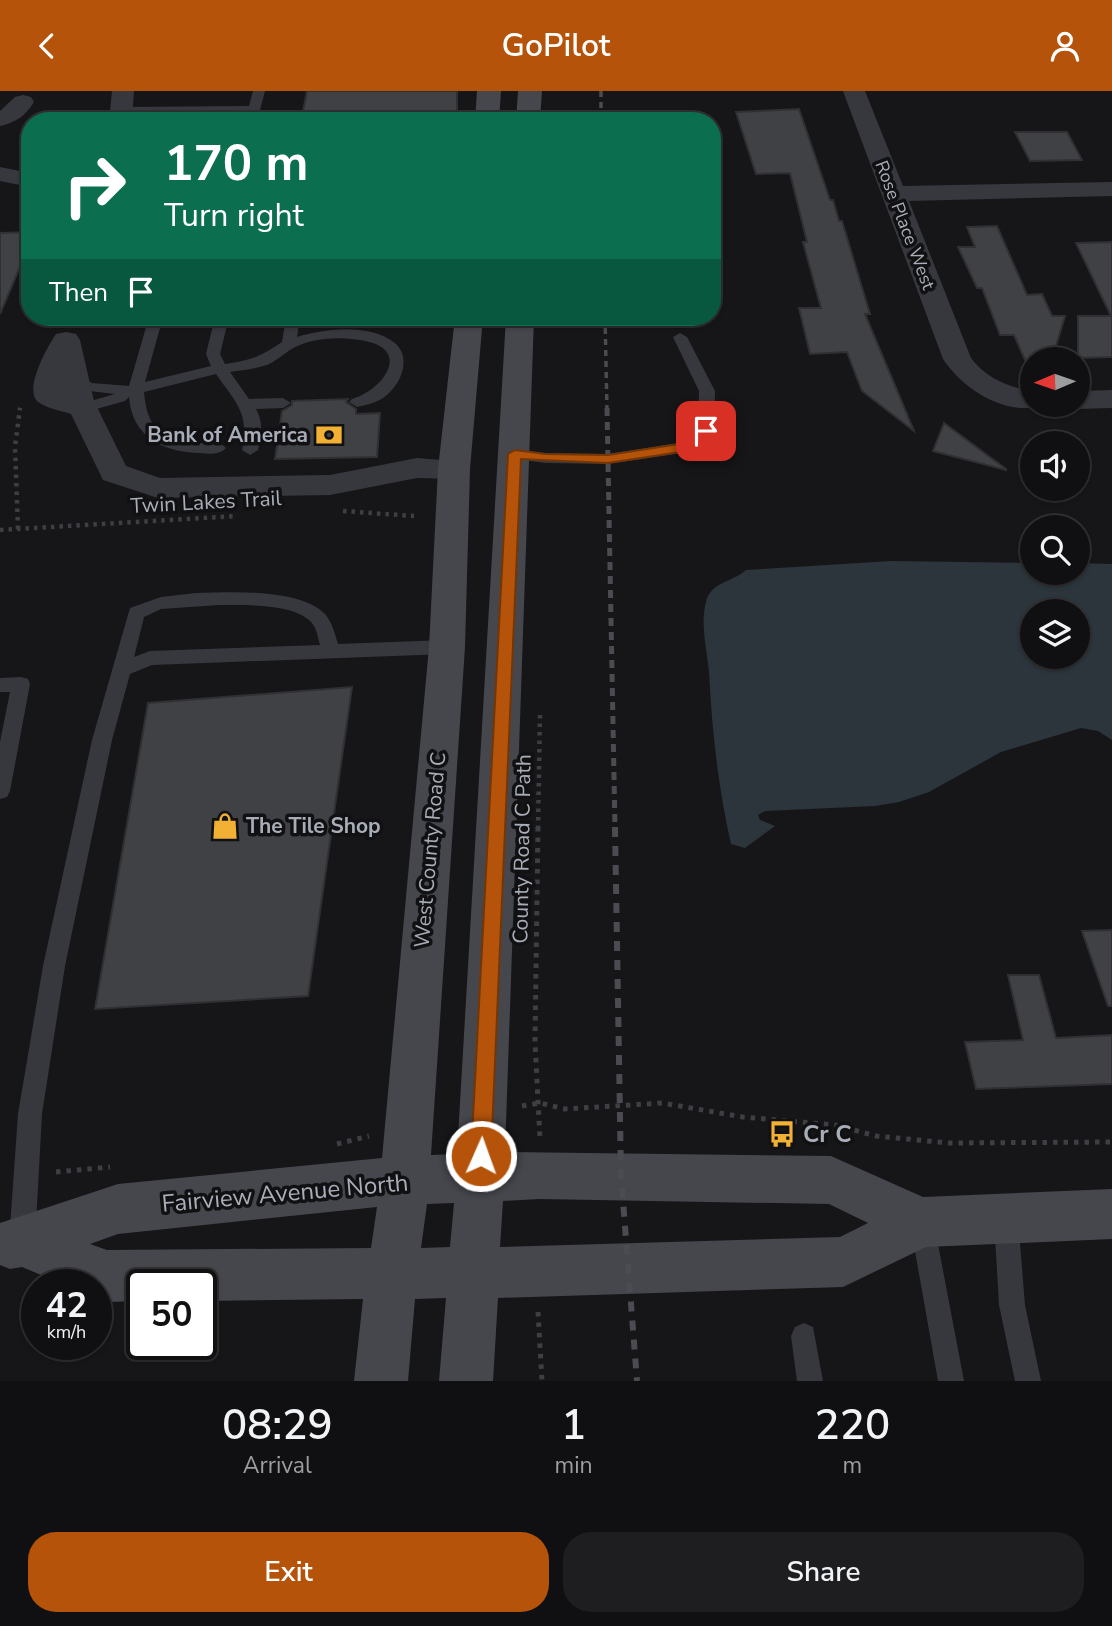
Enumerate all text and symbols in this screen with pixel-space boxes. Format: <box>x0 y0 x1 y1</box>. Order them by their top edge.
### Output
text: GoPilot <box>501 24 611 67</box>
icon: back <box>28 27 66 65</box>
icon: person <box>1046 27 1084 65</box>
text: 170 m <box>164 130 308 197</box>
icon: right <box>49 140 140 231</box>
street label: Rose Place West <box>869 157 941 294</box>
text: Turn right <box>164 194 304 237</box>
icon: arrive <box>122 273 160 311</box>
text: Then <box>49 275 108 310</box>
north arrow <box>1020 347 1090 417</box>
map controls <box>1020 347 1090 669</box>
pin <box>676 401 736 461</box>
icon: arrive <box>687 412 725 450</box>
bank icon: Bank of America <box>314 420 344 450</box>
place label: Bank of America <box>147 421 308 449</box>
button: sound <box>1020 431 1090 501</box>
street label: Twin Lakes Trail <box>130 484 283 520</box>
button: search <box>1020 515 1090 585</box>
button: layers <box>1020 599 1090 669</box>
street label: West County Road C <box>407 751 453 949</box>
street label: County Road C Path <box>506 754 538 944</box>
shop icon: The Tile Shop <box>210 811 240 841</box>
place label: The Tile Shop <box>246 812 381 840</box>
place label: Cr C <box>803 1118 851 1150</box>
position arrow <box>444 1119 518 1193</box>
bus stop icon: Cr C <box>767 1119 797 1149</box>
street label: Fairview Avenue North <box>160 1166 410 1220</box>
speed limit sign: 50 <box>126 1269 217 1360</box>
text: 42 <box>45 1282 88 1329</box>
text: km/h <box>47 1320 86 1344</box>
text: 08:29 <box>222 1397 333 1454</box>
text: 1 <box>561 1397 586 1454</box>
text: 220 <box>814 1397 890 1454</box>
text: Arrival <box>243 1450 312 1481</box>
text: min <box>555 1450 593 1481</box>
text: m <box>842 1450 862 1481</box>
button: Exit <box>28 1532 549 1612</box>
button: Share <box>563 1532 1084 1612</box>

